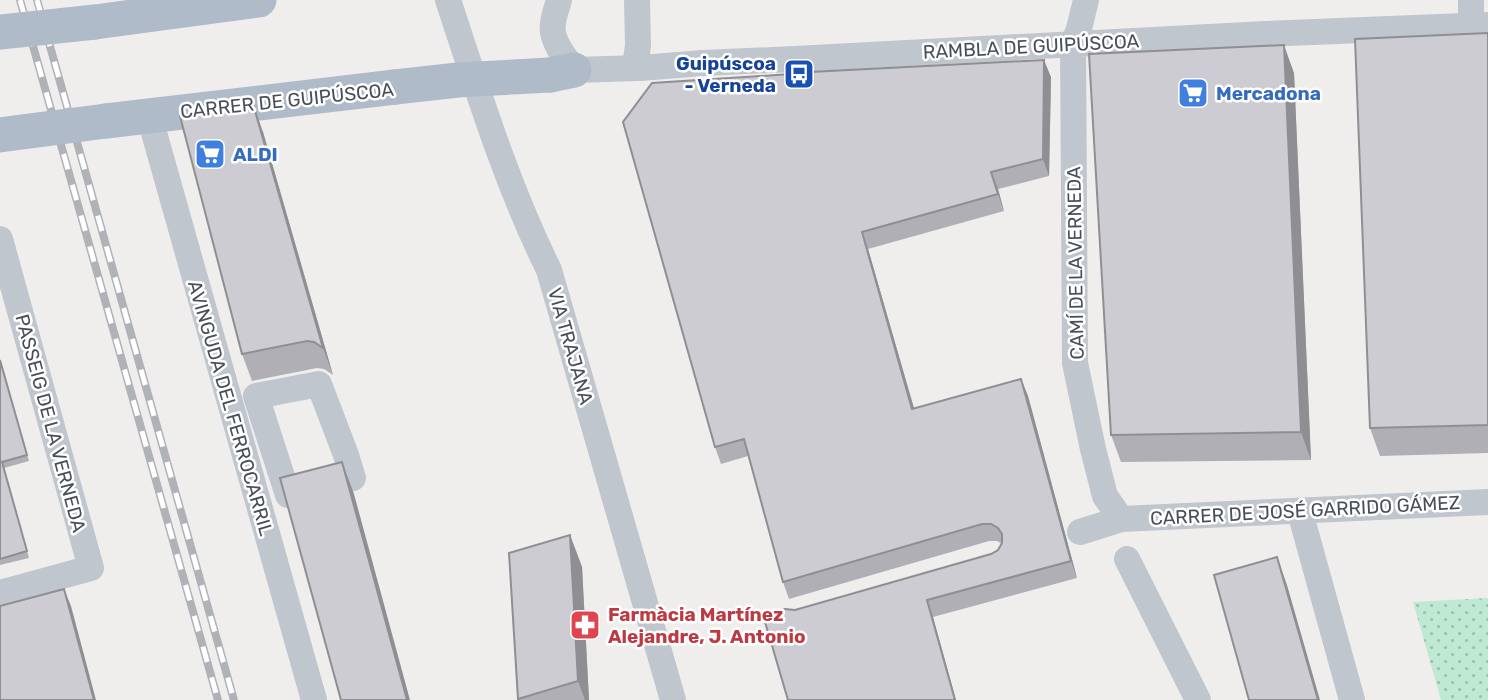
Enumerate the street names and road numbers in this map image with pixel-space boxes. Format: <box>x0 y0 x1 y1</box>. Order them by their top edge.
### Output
street label: RAMBLA DE GUIPÚSCOA <box>922 29 1140 64</box>
street label: CARRER DE GUIPÚSCOA <box>179 78 395 123</box>
street label: CAMÍ DE LA VERNEDA <box>1062 166 1089 360</box>
street label: AVINGUDA DEL FERROCARRIL <box>183 278 278 539</box>
street label: VIA TRAJANA <box>543 285 598 407</box>
street label: PASSEIG DE LA VERNEDA <box>10 312 91 535</box>
street label: CARRER DE JOSÉ GARRIDO GÁMEZ <box>1149 491 1461 530</box>

